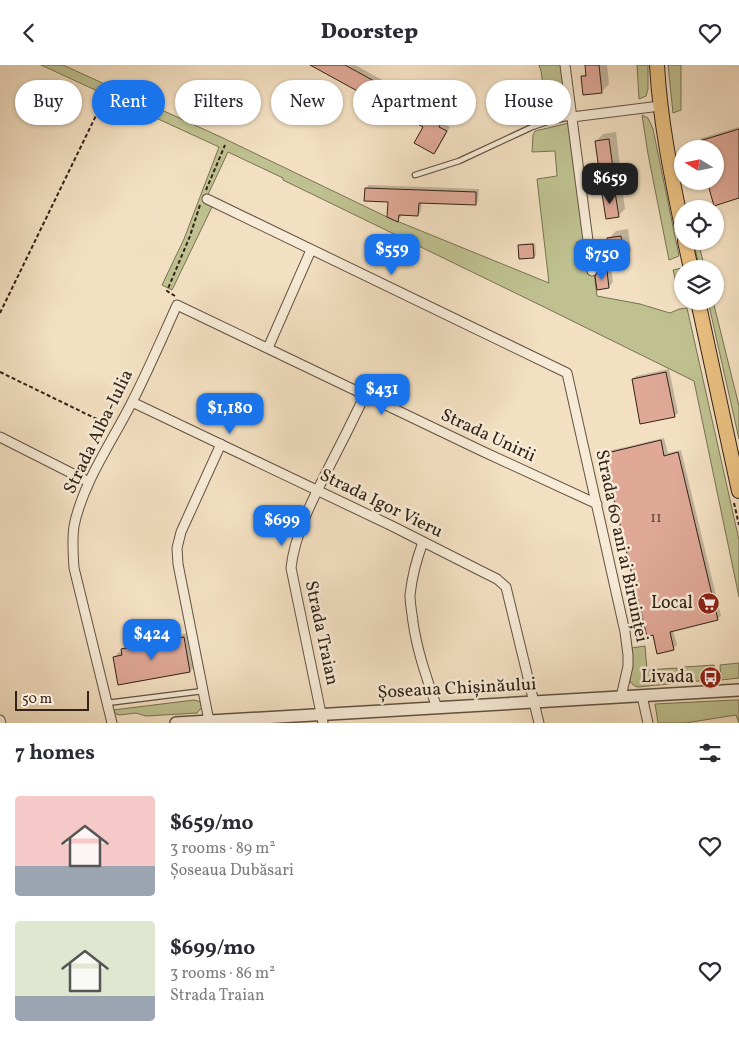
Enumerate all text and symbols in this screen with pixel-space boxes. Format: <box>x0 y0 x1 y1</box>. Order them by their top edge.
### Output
text: Doorstep <box>321 17 418 48</box>
icon: back <box>15 19 43 47</box>
icon: heart <box>696 19 724 47</box>
chip: Buy <box>15 80 82 125</box>
chip: Rent <box>92 80 165 125</box>
chip: Filters <box>175 80 261 125</box>
chip: New <box>271 80 343 125</box>
chip: Apartment <box>353 80 476 125</box>
chip: House <box>486 80 571 125</box>
north arrow <box>674 140 724 190</box>
map controls <box>674 140 724 310</box>
pin: $659 <box>580 163 640 205</box>
text: $659 <box>593 168 627 190</box>
button: locate <box>674 200 724 250</box>
pin: $559 <box>362 233 422 276</box>
text: $559 <box>376 239 409 261</box>
pin: $750 <box>572 239 632 281</box>
text: $750 <box>585 244 619 266</box>
button: layers <box>674 260 724 310</box>
street label: Strada Alba-Iulia <box>58 366 140 498</box>
pin: $431 <box>352 373 412 416</box>
text: $431 <box>366 379 398 401</box>
pin: $1,180 <box>189 393 271 435</box>
text: $1,180 <box>208 398 253 420</box>
street label: Strada Unirii <box>436 403 540 469</box>
street label: Strada 60 ani ai Biruinței <box>588 447 654 645</box>
street label: Strada Igor Vieru <box>315 463 447 545</box>
pin: $699 <box>252 505 312 547</box>
house number: 11 <box>650 508 662 529</box>
text: $699 <box>264 510 300 532</box>
street label: Strada Traian <box>298 578 344 688</box>
place label: Local <box>651 591 693 616</box>
supermarket icon: Local <box>697 591 721 615</box>
pin: $424 <box>122 619 182 661</box>
text: $424 <box>134 624 170 646</box>
place label: Livada <box>641 665 694 690</box>
bus stop icon: Livada <box>698 665 722 689</box>
street label: Șoseaua Chișinăului <box>377 672 537 706</box>
scale bar <box>15 688 89 711</box>
text: 50 m <box>22 690 52 709</box>
text: 7 homes <box>15 739 95 768</box>
icon: filters <box>696 739 724 767</box>
text: $659/mo <box>170 809 254 838</box>
icon: home <box>55 816 115 876</box>
icon: heart <box>696 832 724 860</box>
text: 3 rooms · 89 m² <box>170 838 275 860</box>
text: Șoseaua Dubăsari <box>170 860 294 882</box>
text: $699/mo <box>170 934 255 963</box>
icon: home <box>55 941 115 1001</box>
icon: heart <box>696 957 724 985</box>
text: 3 rooms · 86 m² <box>170 963 275 985</box>
text: Strada Traian <box>170 985 265 1007</box>

